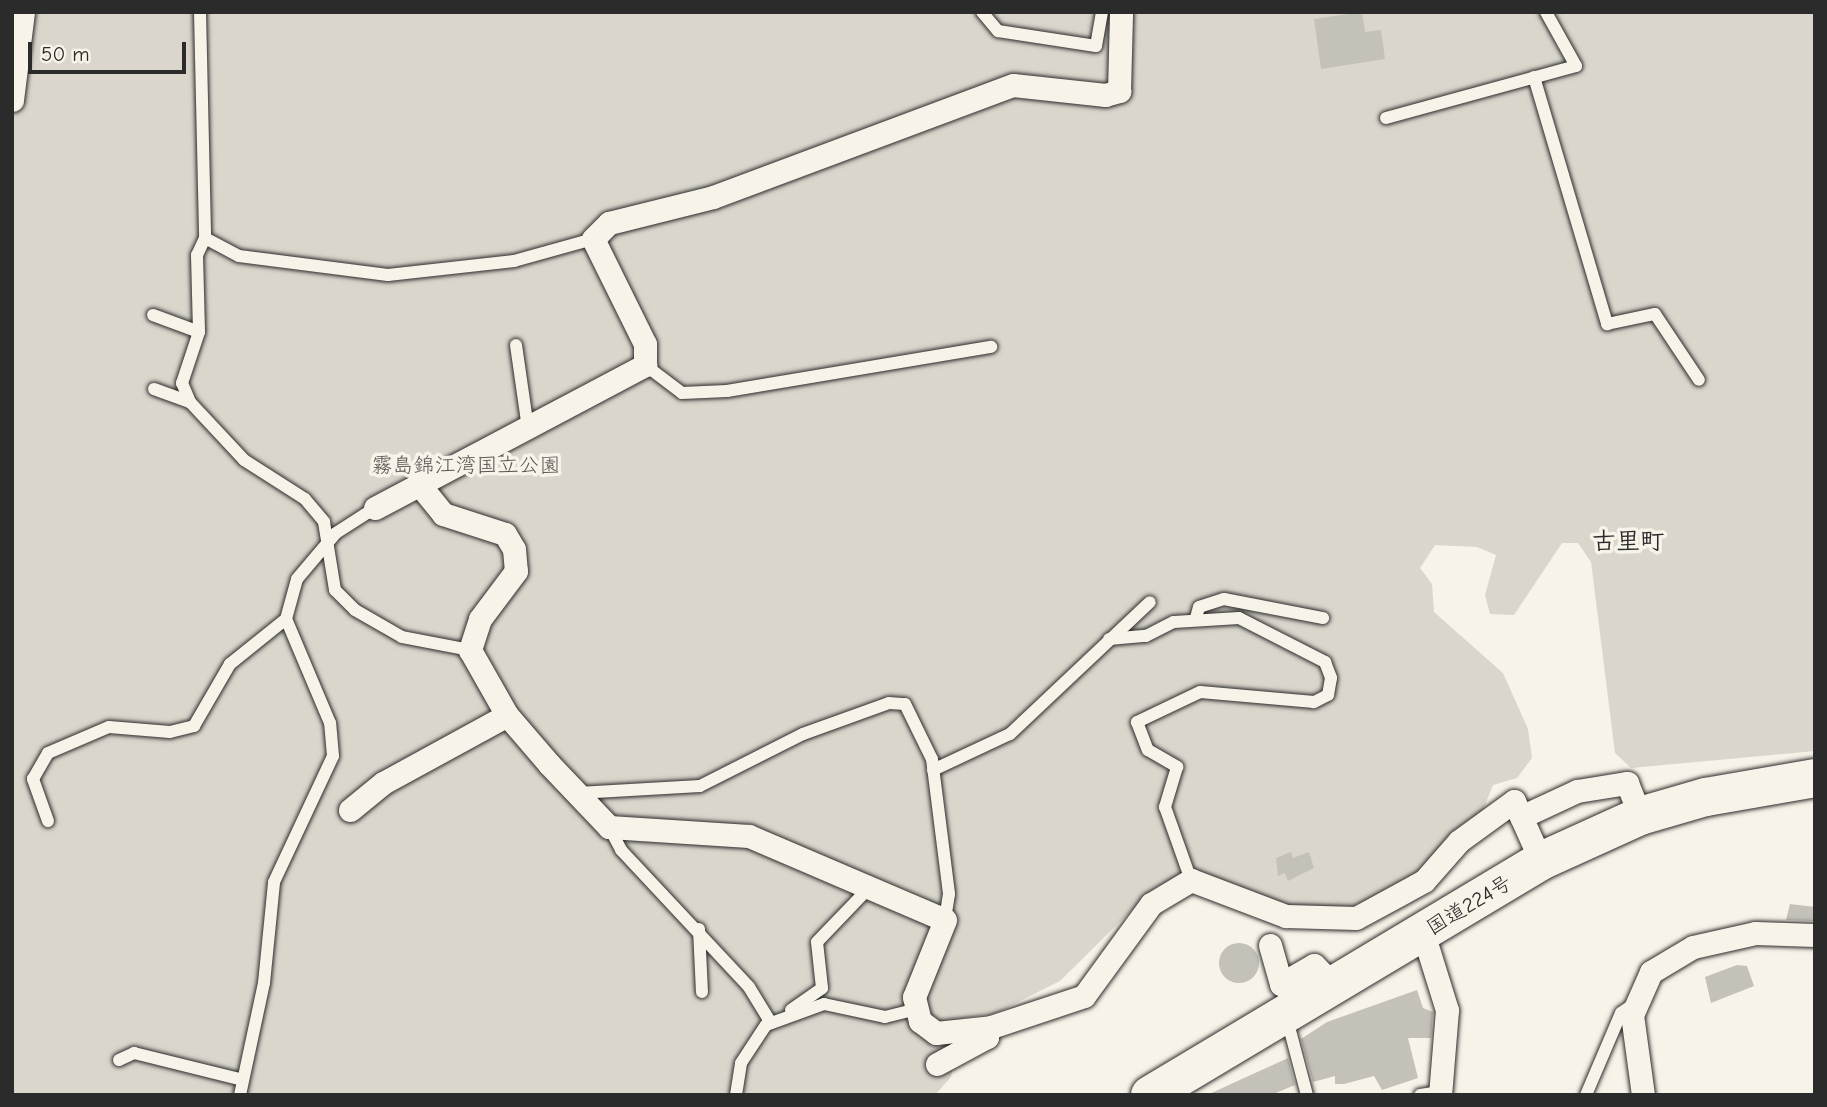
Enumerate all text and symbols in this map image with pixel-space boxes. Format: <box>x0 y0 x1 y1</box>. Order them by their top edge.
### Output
scale bar <box>32 28 189 72</box>
text: 50 m <box>41 42 90 66</box>
park label: 霧島錦江湾国立公園 <box>372 452 560 478</box>
district label: 古里町 <box>1592 528 1664 556</box>
street label: 国道224号 <box>1422 870 1516 940</box>

